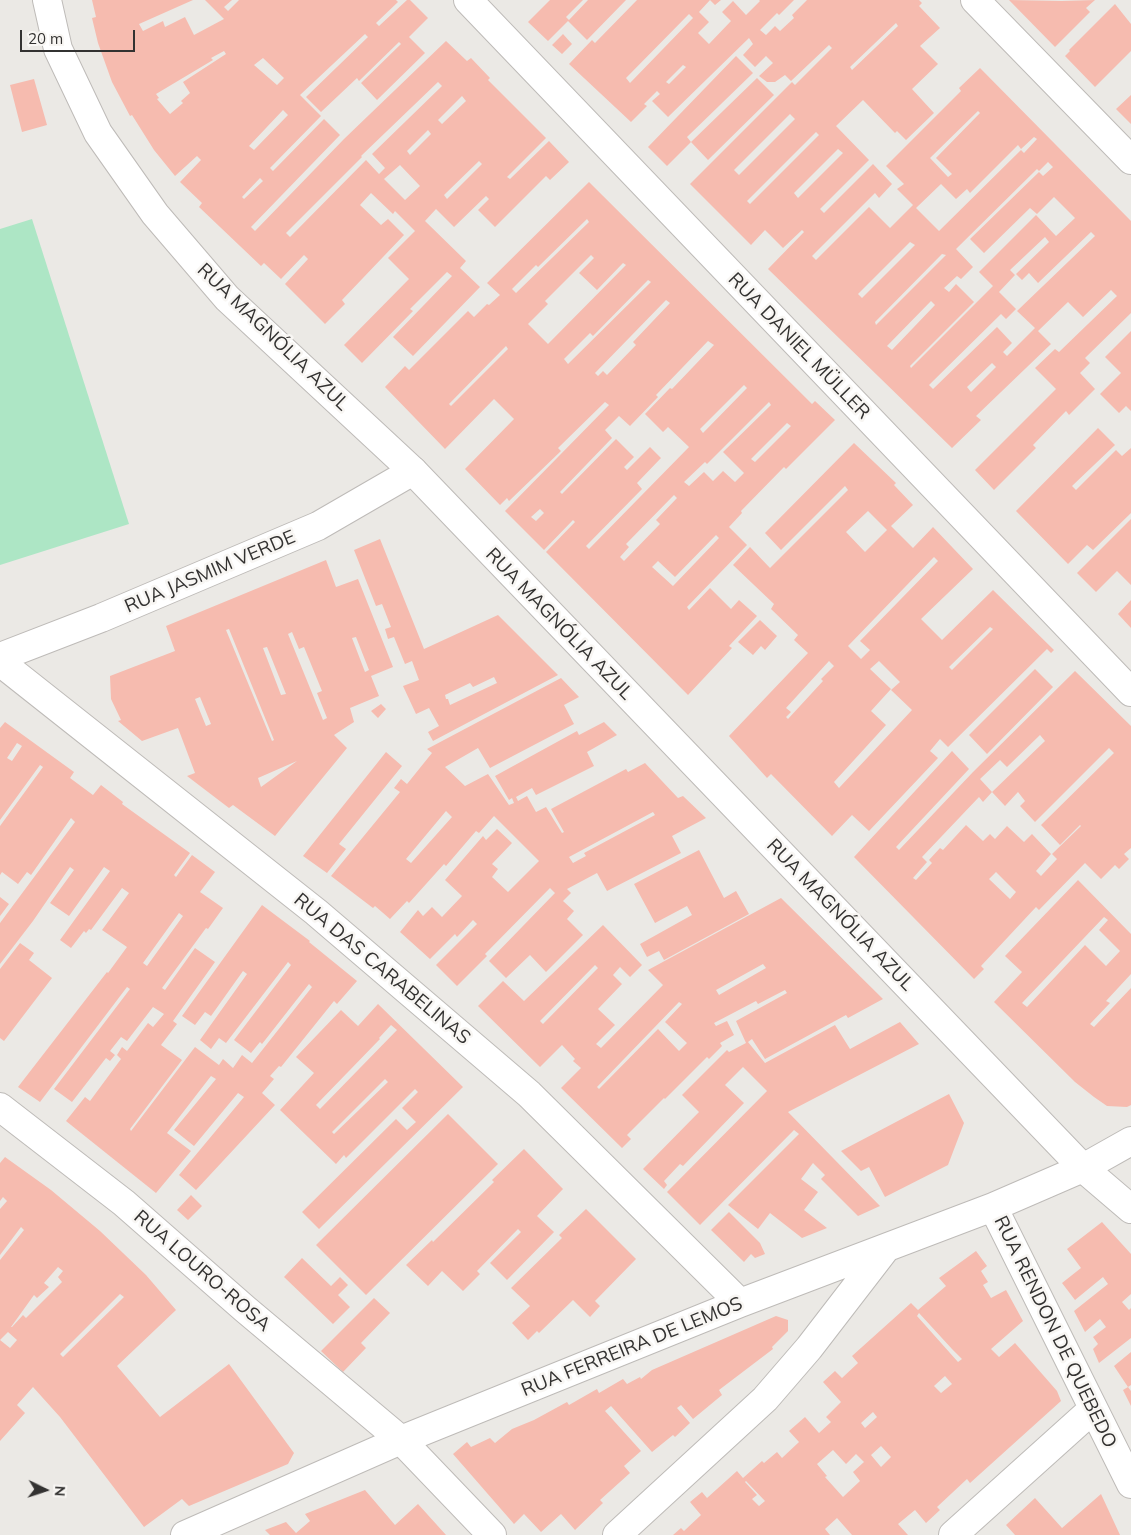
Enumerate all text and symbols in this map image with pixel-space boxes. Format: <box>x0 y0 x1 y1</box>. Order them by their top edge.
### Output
scale bar <box>22 20 138 52</box>
text: 20 m <box>28 29 63 48</box>
street label: RUA MAGNÓLIA AZUL <box>192 259 354 415</box>
street label: RUA DANIEL MÜLLER <box>723 268 875 424</box>
street label: RUA JASMIM VERDE <box>121 526 299 618</box>
street label: RUA MAGNÓLIA AZUL <box>481 543 637 705</box>
street label: RUA MAGNÓLIA AZUL <box>762 834 918 996</box>
street label: RUA DAS CARABELINAS <box>289 889 475 1049</box>
street label: RUA LOURO-ROSA <box>129 1206 275 1336</box>
street label: RUA RENDON DE QUEBEDO <box>989 1212 1121 1452</box>
street label: RUA FERREIRA DE LEMOS <box>518 1292 746 1402</box>
north arrow <box>20 1465 70 1515</box>
text: N <box>51 1485 69 1497</box>

